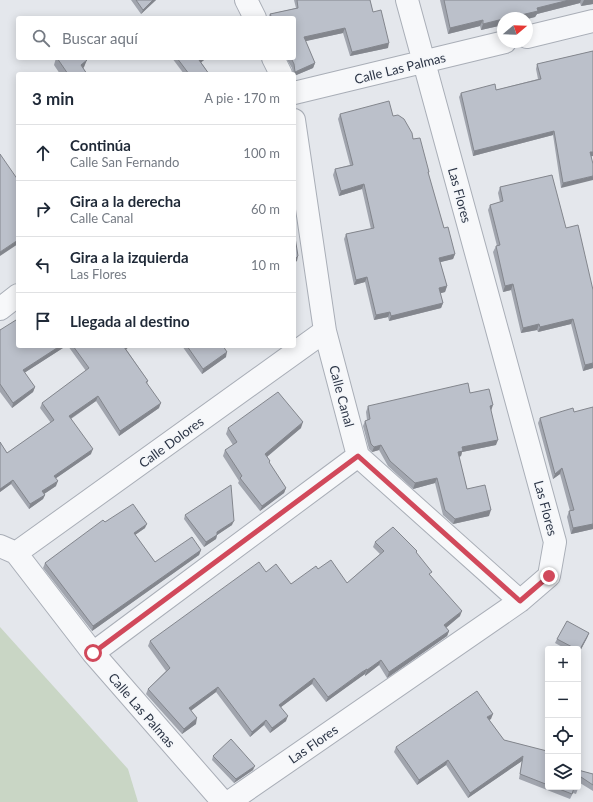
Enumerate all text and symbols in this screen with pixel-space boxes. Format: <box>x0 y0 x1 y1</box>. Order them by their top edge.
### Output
north arrow <box>497 12 533 48</box>
search box <box>16 16 296 60</box>
icon: search <box>30 27 52 49</box>
text: Buscar aquí <box>62 29 138 47</box>
street label: Calle Las Palmas <box>353 49 448 87</box>
text: 3 min <box>32 88 74 109</box>
text: A pie · 170 m <box>204 90 280 106</box>
text: Continúa <box>70 136 131 154</box>
icon: ahead <box>32 142 54 164</box>
text: 100 m <box>243 145 280 161</box>
text: Calle San Fernando <box>70 154 179 170</box>
street label: Las Flores <box>445 166 475 225</box>
text: Gira a la derecha <box>70 192 181 210</box>
icon: right <box>32 198 54 220</box>
text: 60 m <box>251 201 280 217</box>
text: Calle Canal <box>70 210 133 226</box>
text: Gira a la izquierda <box>70 248 189 266</box>
icon: left <box>32 254 54 276</box>
text: 10 m <box>251 257 280 273</box>
text: Las Flores <box>70 266 127 282</box>
icon: arrive <box>32 310 54 332</box>
text: Llegada al destino <box>70 312 190 330</box>
street label: Calle Canal <box>326 363 358 429</box>
street label: Calle Dolores <box>136 413 207 471</box>
street label: Las Flores <box>531 479 561 538</box>
route end <box>540 567 558 585</box>
route start <box>84 644 102 662</box>
map controls <box>545 646 581 790</box>
button: + <box>545 646 581 682</box>
street label: Calle Las Palmas <box>105 669 179 751</box>
button: − <box>545 682 581 718</box>
button: locate <box>545 718 581 754</box>
street label: Las Flores <box>285 721 341 767</box>
button: layers <box>545 754 581 790</box>

